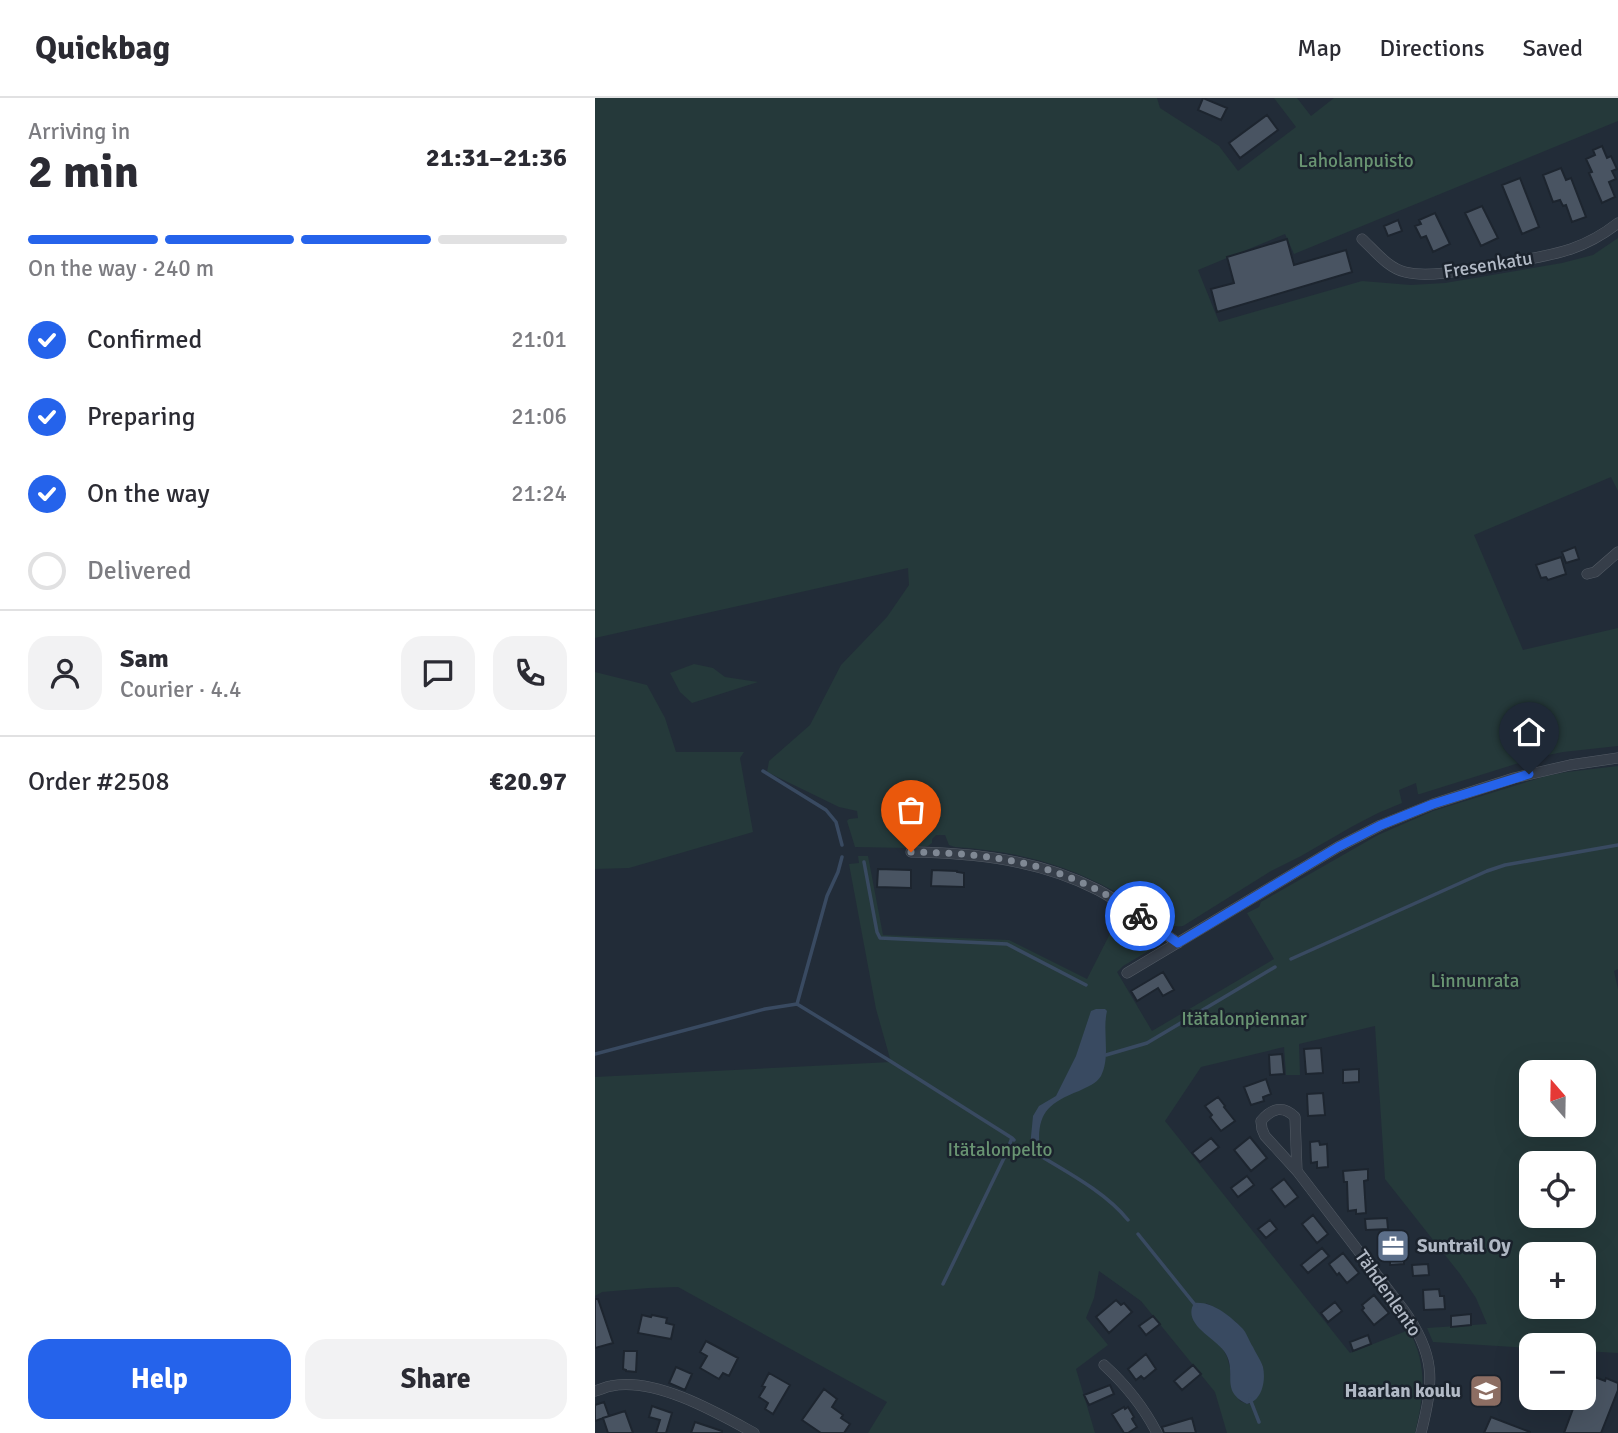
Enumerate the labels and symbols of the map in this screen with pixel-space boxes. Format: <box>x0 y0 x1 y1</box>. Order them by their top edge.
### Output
park label: Laholanpuisto <box>1298 149 1414 173</box>
street label: Fresenkatu <box>1442 246 1534 284</box>
pin <box>1499 702 1559 774</box>
pin <box>881 780 941 852</box>
courier <box>1105 881 1175 951</box>
park label: Linnunrata <box>1431 969 1519 993</box>
park label: Itätalonpiennar <box>1181 1007 1307 1031</box>
north arrow <box>1519 1060 1596 1138</box>
park label: Itätalonpelto <box>948 1138 1053 1162</box>
office icon: Suntrail Oy <box>1374 1227 1412 1265</box>
place label: Suntrail Oy <box>1417 1234 1511 1258</box>
street label: Tähdenlento <box>1349 1245 1427 1341</box>
school or university icon: Haarlan koulu <box>1467 1372 1505 1410</box>
place label: Haarlan koulu <box>1345 1379 1461 1403</box>

